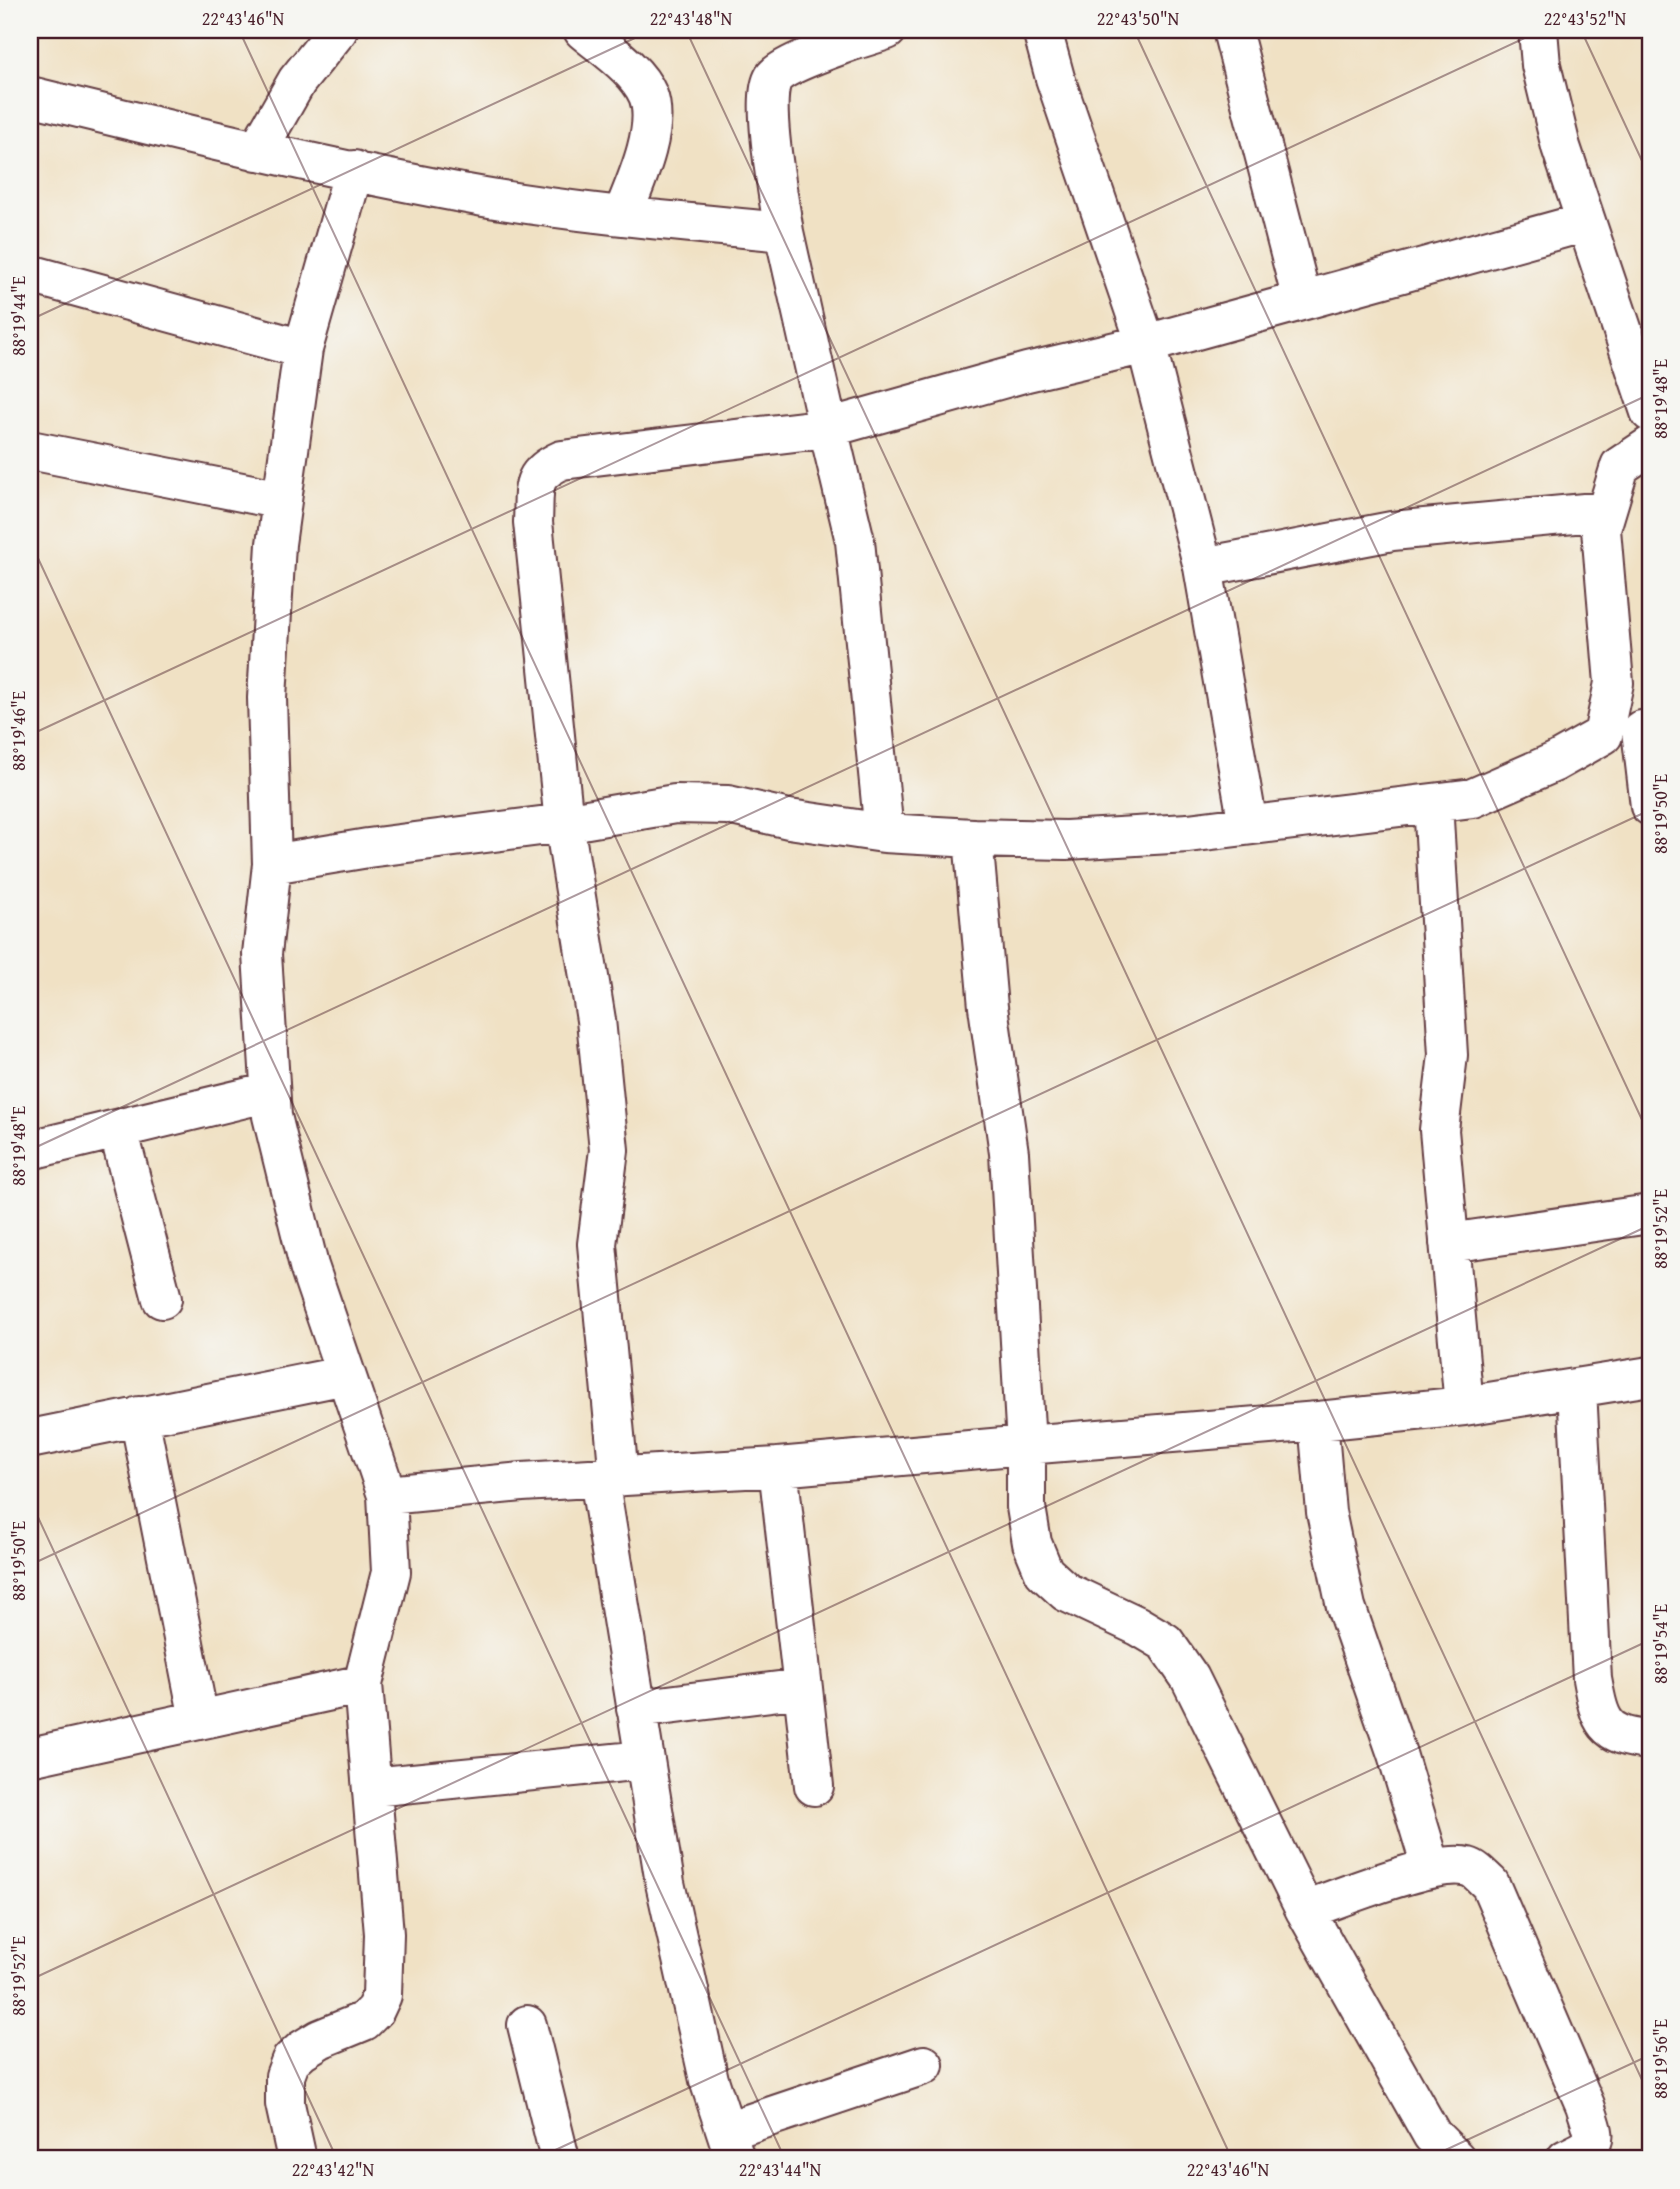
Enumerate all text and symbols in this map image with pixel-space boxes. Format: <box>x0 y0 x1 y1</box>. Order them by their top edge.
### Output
text: 22°43'46"N <box>202 5 285 32</box>
text: 22°43'48"N <box>650 5 733 32</box>
text: 22°43'50"N <box>1097 5 1180 32</box>
text: 22°43'52"N <box>1544 5 1627 32</box>
text: 88°19'44"E <box>5 276 32 356</box>
text: 88°19'48"E <box>1647 359 1674 439</box>
text: 88°19'46"E <box>5 691 32 771</box>
text: 88°19'50"E <box>1647 774 1674 854</box>
text: 88°19'48"E <box>5 1106 32 1186</box>
text: 88°19'52"E <box>1647 1189 1674 1269</box>
text: 88°19'50"E <box>5 1521 32 1601</box>
text: 88°19'54"E <box>1647 1604 1674 1684</box>
text: 88°19'52"E <box>5 1936 32 2016</box>
text: 88°19'56"E <box>1647 2019 1674 2099</box>
text: 22°43'42"N <box>292 2156 375 2183</box>
text: 22°43'44"N <box>739 2156 822 2183</box>
text: 22°43'46"N <box>1187 2156 1270 2183</box>

